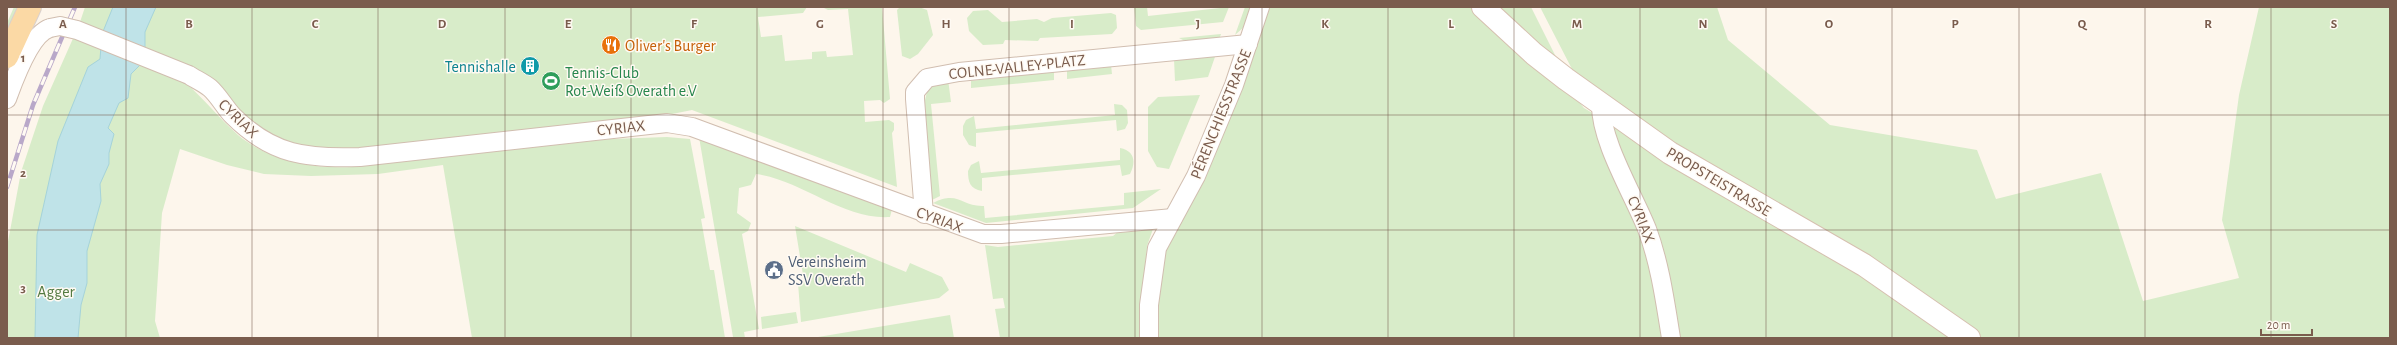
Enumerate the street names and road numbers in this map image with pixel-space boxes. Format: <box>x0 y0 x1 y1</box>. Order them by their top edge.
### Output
street label: PÉRENCHIESSTRASSE <box>1186 46 1254 181</box>
street label: COLNE-VALLEY-PLATZ <box>948 52 1086 82</box>
street label: CYRIAX <box>215 96 262 142</box>
street label: CYRIAX <box>596 117 647 138</box>
street label: PROPSTEISTRASSE <box>1663 144 1774 219</box>
street label: CYRIAX <box>1625 194 1658 245</box>
street label: CYRIAX <box>914 204 966 236</box>

